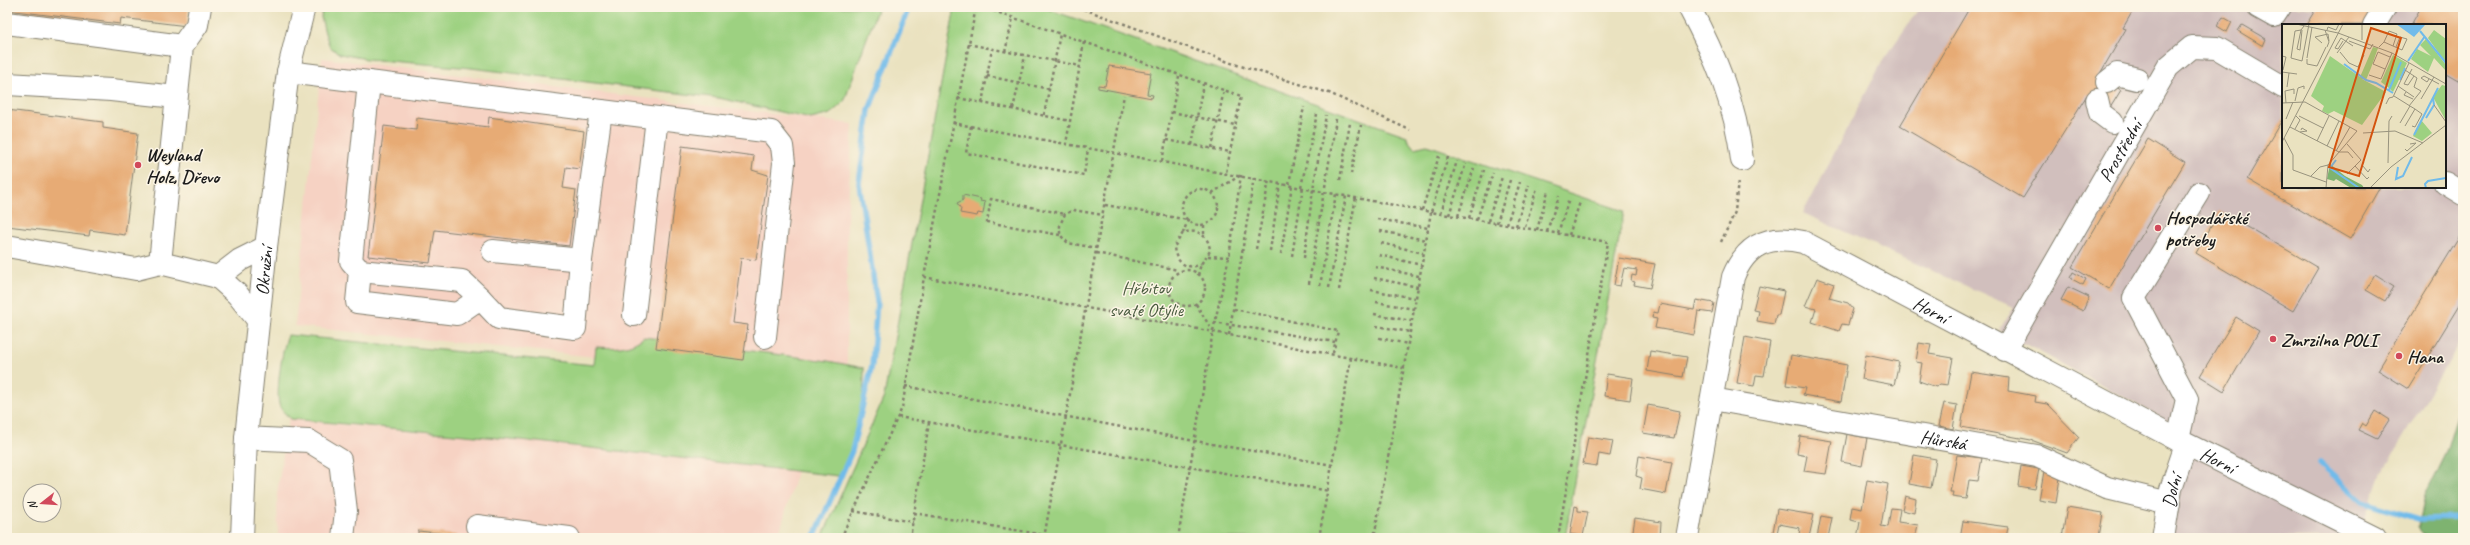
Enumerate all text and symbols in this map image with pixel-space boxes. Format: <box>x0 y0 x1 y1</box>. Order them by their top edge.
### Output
inset map <box>2282 24 2446 188</box>
street label: Prostřední <box>2093 112 2150 187</box>
place label: Weyland Holz, Dřevo <box>146 143 221 189</box>
marker: Weyland Holz, Dřevo <box>133 160 143 170</box>
place label: Hospodářské potřeby <box>2166 206 2250 252</box>
marker: Hospodářské potřeby <box>2153 223 2163 233</box>
street label: Okružní <box>250 241 279 296</box>
park label: Hřbitov svaté Otýlie <box>1109 276 1185 322</box>
street label: Horní <box>1909 291 1956 332</box>
place label: Zmrzilna POLI <box>2281 328 2381 352</box>
marker: Zmrzilna POLI <box>2268 334 2278 344</box>
place label: Hana <box>2407 345 2444 369</box>
marker: Hana <box>2394 351 2404 361</box>
street label: Hůrská <box>1918 425 1970 457</box>
street label: Horní <box>2196 442 2243 482</box>
street label: Dolní <box>2157 467 2190 509</box>
north arrow <box>22 483 62 523</box>
text: N <box>24 499 40 511</box>

